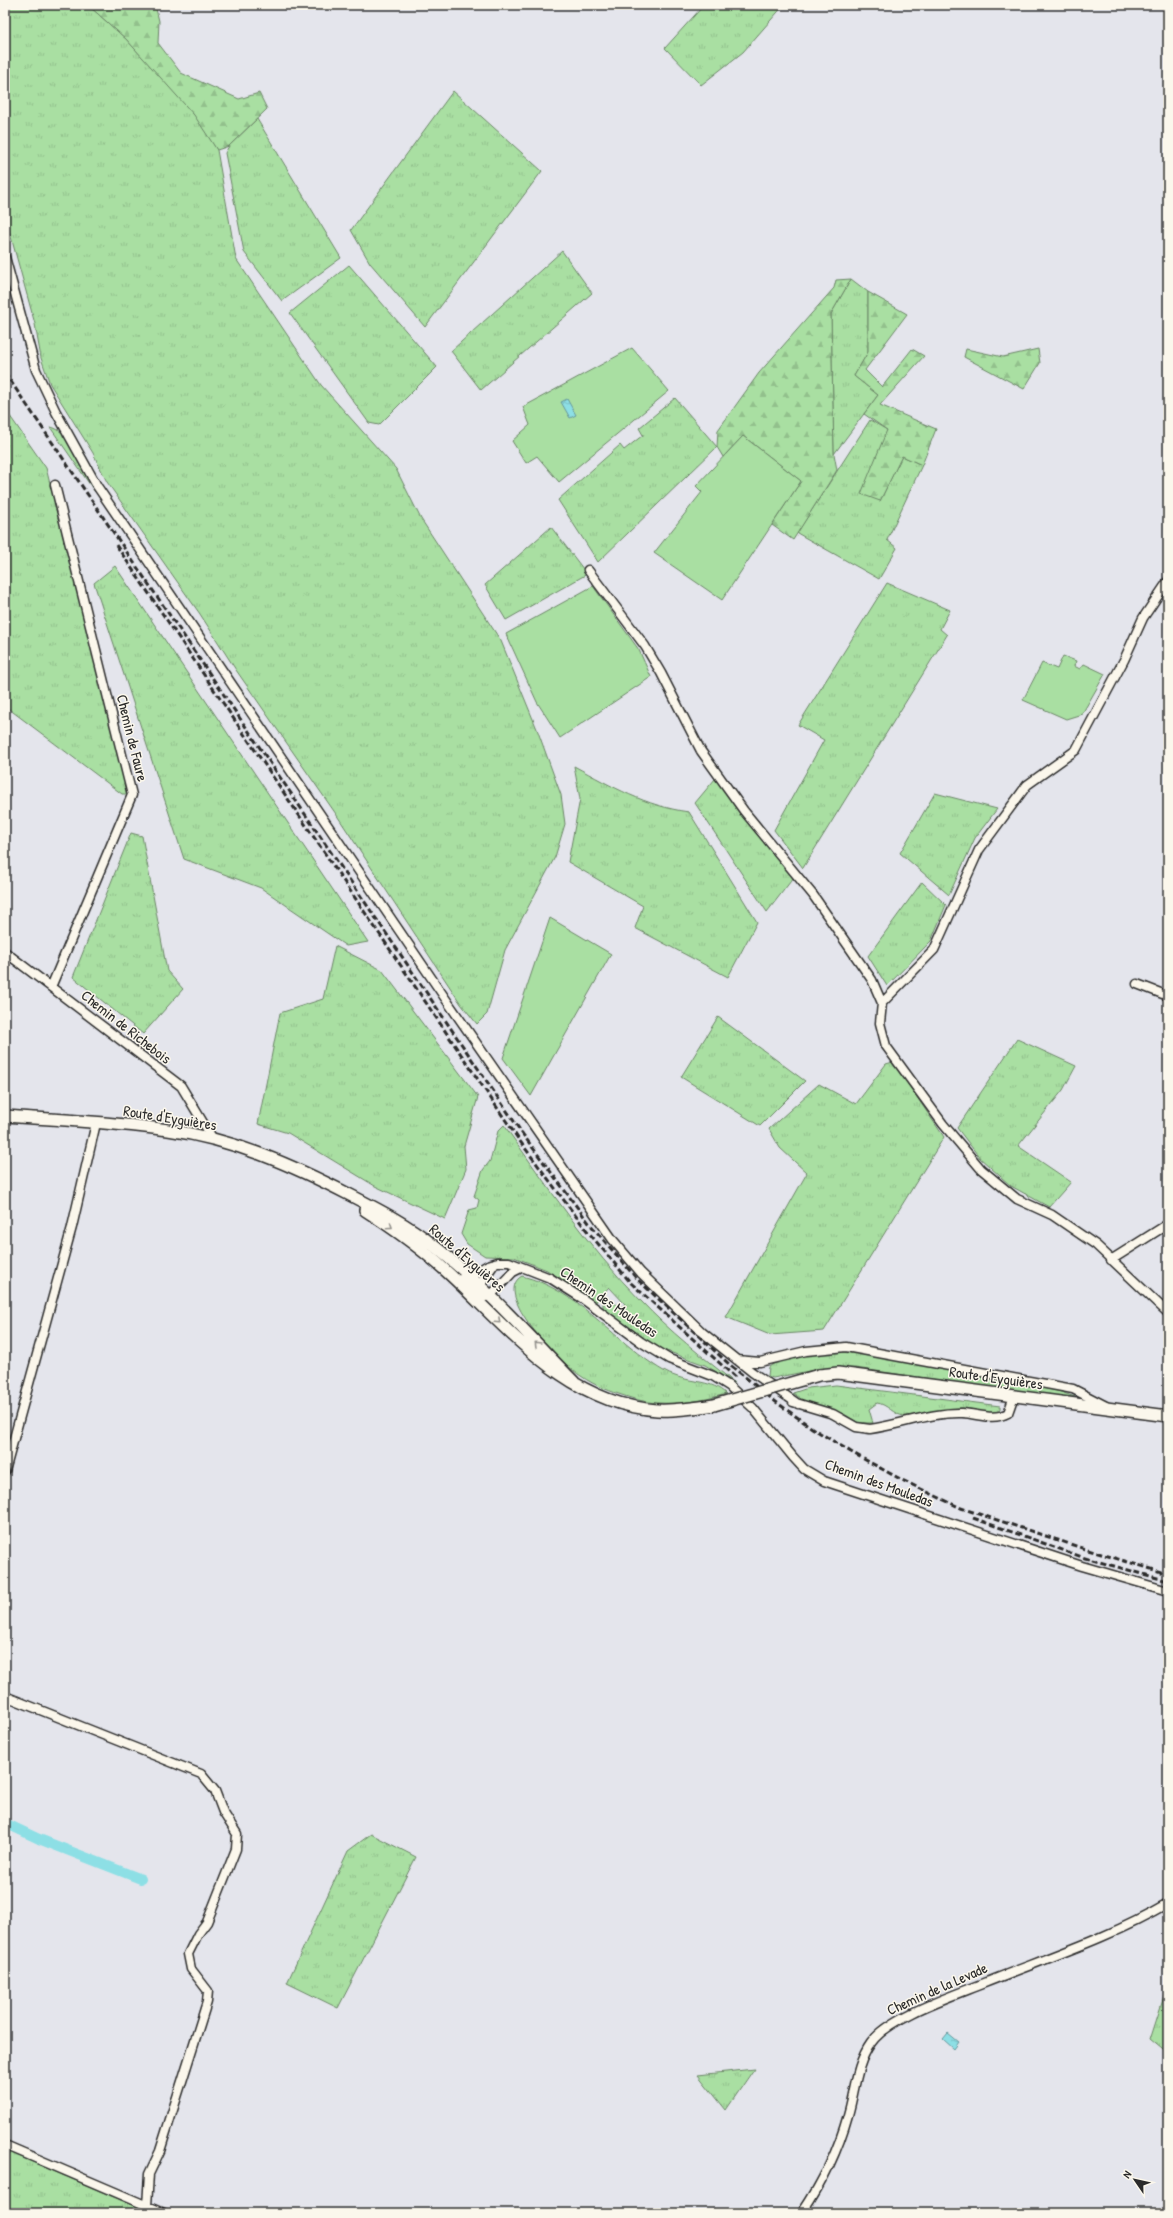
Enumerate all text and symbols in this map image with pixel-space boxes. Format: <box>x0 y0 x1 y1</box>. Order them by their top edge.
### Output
street label: Chemin de Faure <box>112 692 153 784</box>
street label: Chemin de Richebois <box>77 985 176 1069</box>
street label: Route d'Eyguières <box>122 1100 218 1135</box>
street label: Route d'Eyguières <box>425 1219 510 1297</box>
one-way arrow <box>385 1221 392 1228</box>
street label: Chemin des Mouledas <box>556 1261 662 1342</box>
one-way arrow <box>493 1316 501 1324</box>
one-way arrow <box>534 1341 542 1349</box>
street label: Route d'Eyguières <box>948 1361 1044 1394</box>
street label: Chemin des Mouledas <box>822 1453 936 1512</box>
street label: Chemin de la Levade <box>883 1957 990 2020</box>
north arrow <box>1115 2160 1155 2200</box>
text: N <box>1119 2168 1134 2181</box>

